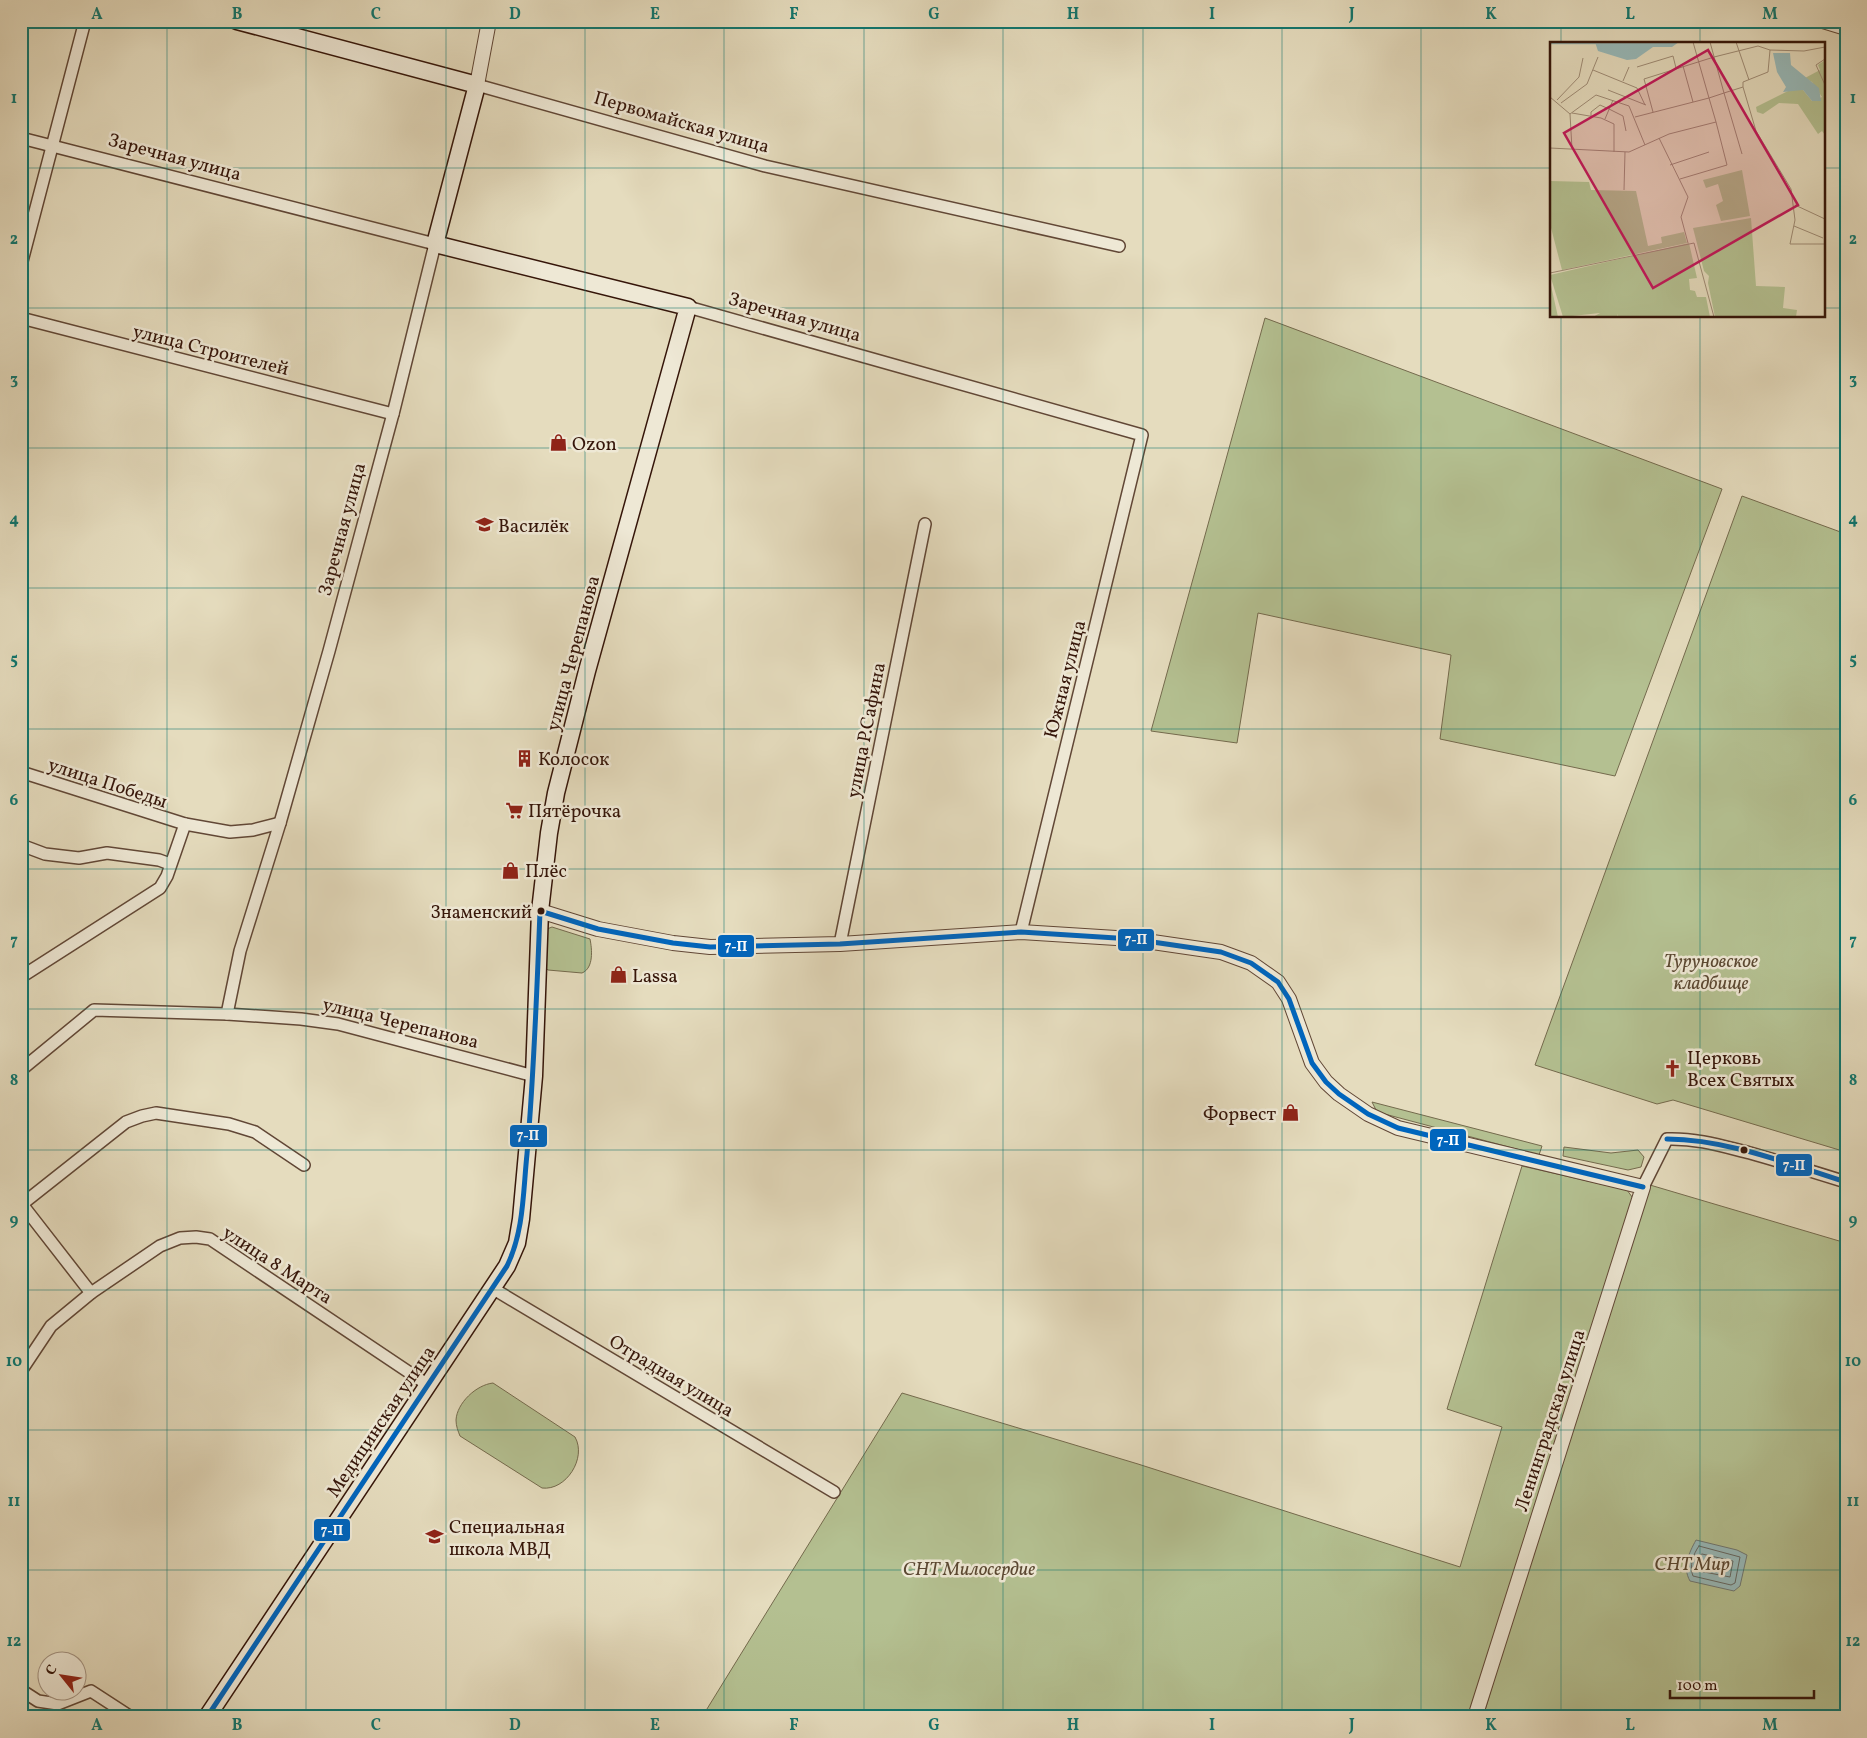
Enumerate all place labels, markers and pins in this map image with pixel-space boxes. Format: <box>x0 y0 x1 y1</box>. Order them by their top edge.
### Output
place label: Ozon <box>572 432 617 458</box>
shop icon: Ozon <box>548 433 568 453</box>
place label: Василёк <box>498 514 569 540</box>
school or university icon: Василёк <box>474 515 494 535</box>
place label: Колосок <box>538 747 609 773</box>
building icon: Колосок <box>514 748 534 768</box>
place label: Пятёрочка <box>528 799 621 825</box>
supermarket icon: Пятёрочка <box>504 800 524 820</box>
place label: Плёс <box>525 859 567 885</box>
shop icon: Плёс <box>501 860 521 880</box>
place label: Знаменский <box>430 901 532 926</box>
marker: Знаменский <box>536 906 546 916</box>
place label: Lassa <box>632 964 678 990</box>
shop icon: Lassa <box>608 965 628 985</box>
place label: Церковь Всех Святых <box>1687 1046 1795 1094</box>
church icon: Церковь Всех Святых <box>1663 1058 1683 1078</box>
place label: Форвест <box>1203 1102 1276 1128</box>
shop icon: Форвест <box>1280 1103 1300 1123</box>
unlabelled marker <box>1739 1145 1749 1155</box>
place label: Специальная школа МВД <box>449 1515 565 1563</box>
school or university icon: Специальная школа МВД <box>425 1527 445 1547</box>

